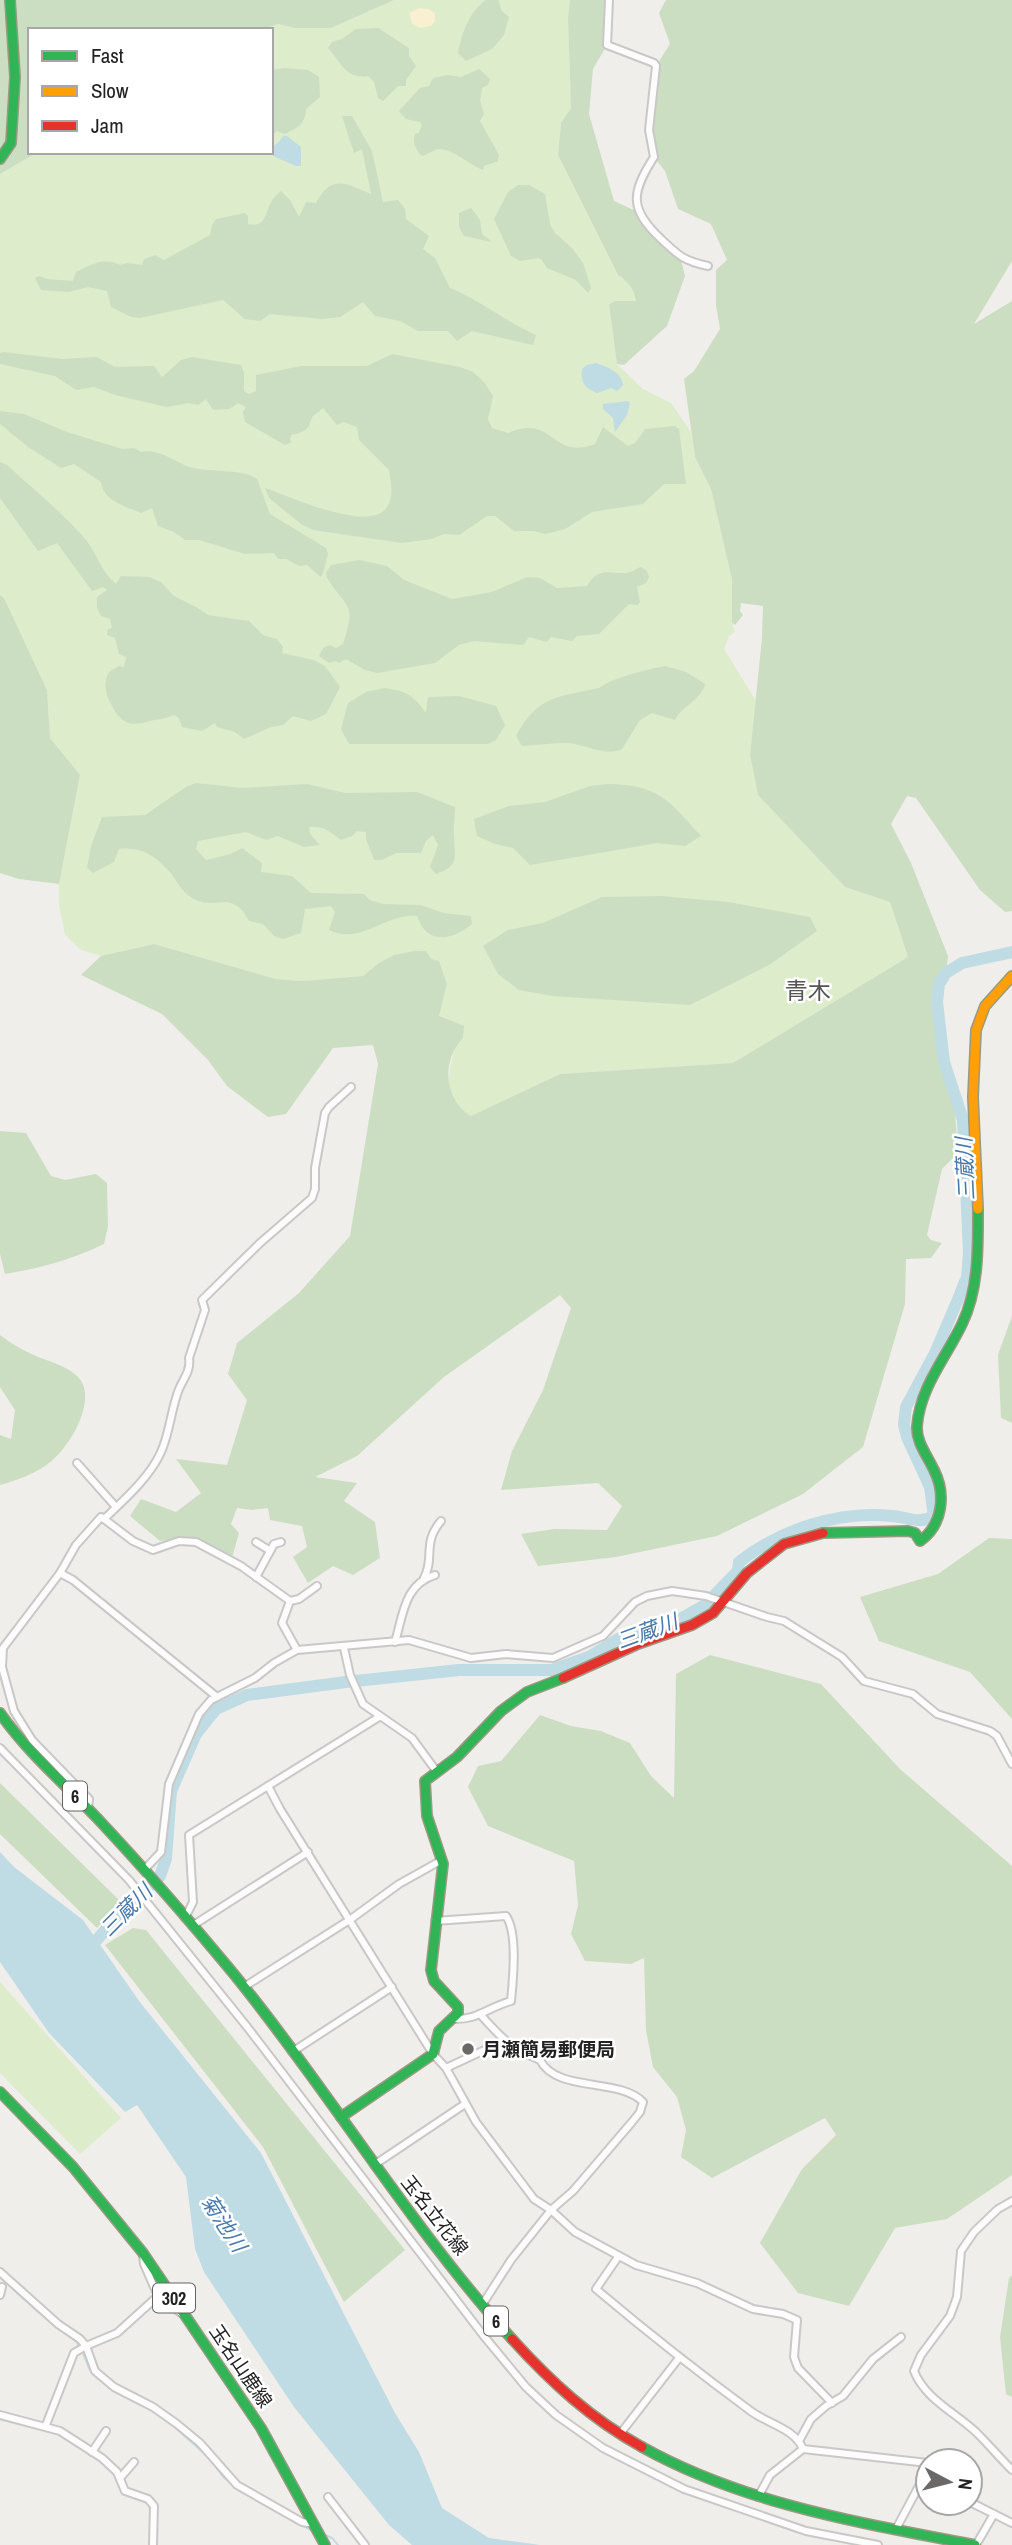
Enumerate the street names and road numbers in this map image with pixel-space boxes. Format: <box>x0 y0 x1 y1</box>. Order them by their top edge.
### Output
road number: 6 <box>63 1781 87 1810</box>
street label: 玉名立花線 <box>396 2170 474 2260</box>
road number: 302 <box>153 2284 195 2312</box>
road number: 6 <box>484 2306 508 2336</box>
street label: 玉名山鹿線 <box>204 2319 278 2413</box>

